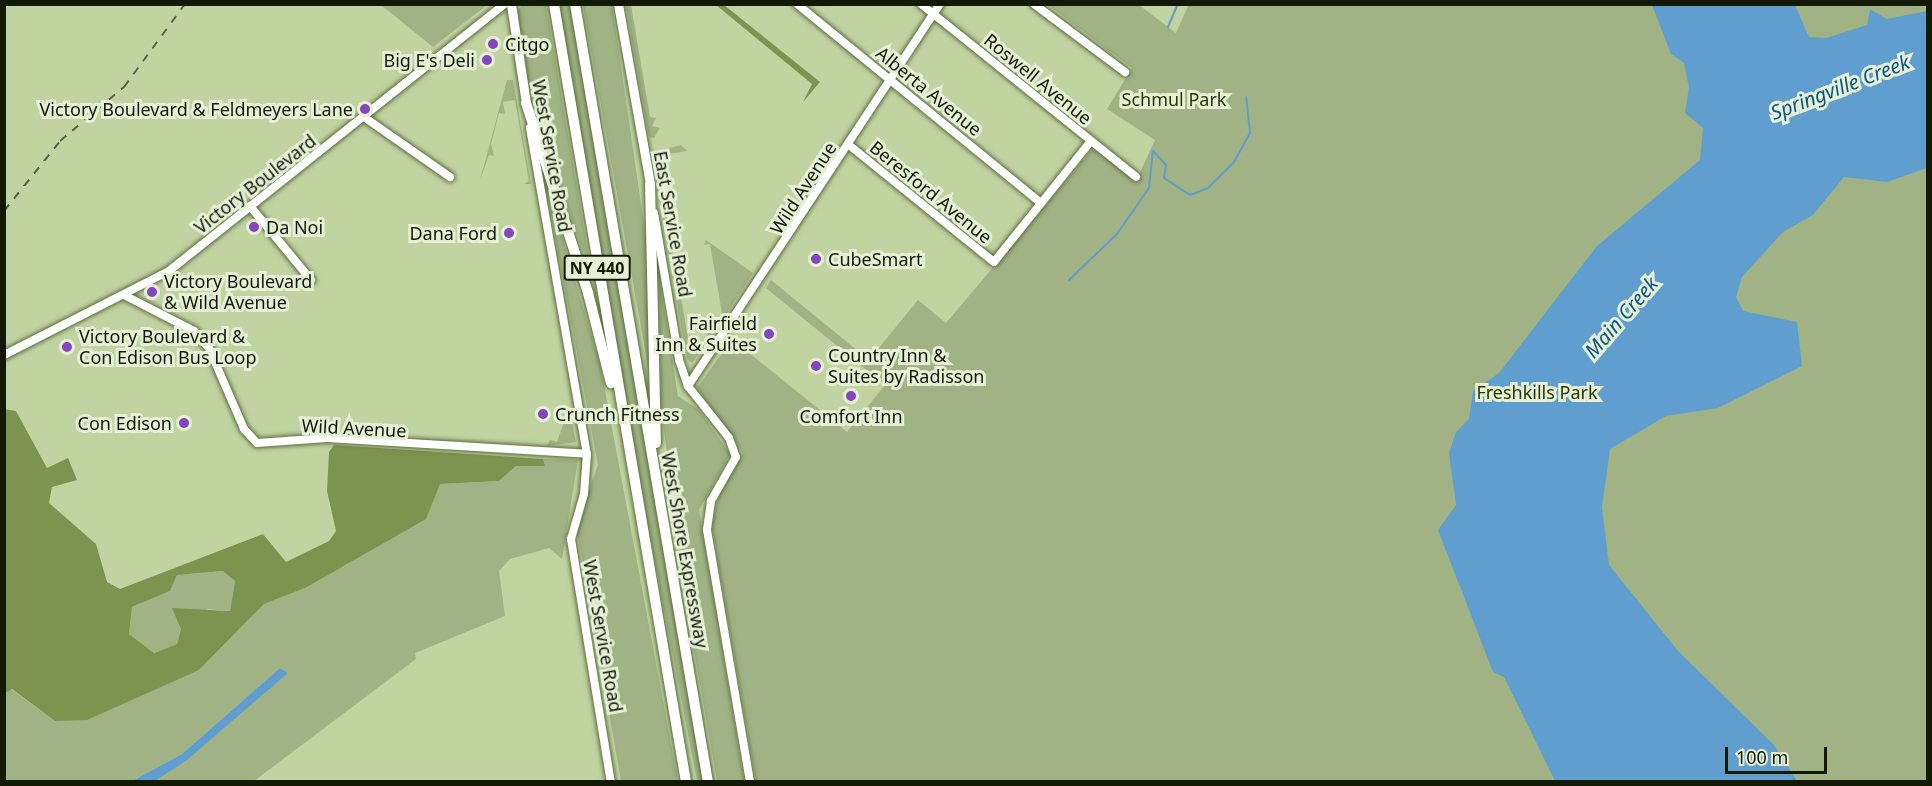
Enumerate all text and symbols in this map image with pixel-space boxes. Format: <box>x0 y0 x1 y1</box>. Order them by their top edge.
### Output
street label: Roswell Avenue <box>980 29 1096 129</box>
place label: Citgo <box>505 33 549 55</box>
marker: Citgo <box>486 37 500 51</box>
street label: Alberta Avenue <box>872 42 986 140</box>
place label: Big E's Deli <box>384 49 475 71</box>
water label: Springville Creek <box>1767 49 1913 125</box>
marker: Big E's Deli <box>480 53 494 67</box>
street label: West Service Road <box>528 78 576 234</box>
park label: Schmul Park <box>1122 88 1226 110</box>
place label: Victory Boulevard & Feldmeyers Lane <box>39 98 353 120</box>
marker: Victory Boulevard & Feldmeyers Lane <box>358 102 372 116</box>
street label: Victory Boulevard <box>190 130 320 238</box>
street label: Beresford Avenue <box>866 136 996 248</box>
street label: Wild Avenue <box>765 138 841 238</box>
street label: East Service Road <box>650 149 696 299</box>
place label: Da Noi <box>266 216 323 238</box>
marker: Da Noi <box>247 220 261 234</box>
place label: Dana Ford <box>409 222 497 244</box>
marker: Dana Ford <box>502 226 516 240</box>
place label: CubeSmart <box>828 248 922 270</box>
marker: CubeSmart <box>809 252 823 266</box>
road number: NY 440 <box>562 255 632 281</box>
place label: Victory Boulevard & Wild Avenue <box>164 271 312 314</box>
water label: Main Creek <box>1579 272 1663 362</box>
marker: Victory Boulevard & Wild Avenue <box>145 285 159 299</box>
place label: Fairfield Inn & Suites <box>655 313 757 356</box>
place label: Victory Boulevard & Con Edison Bus Loop <box>79 326 257 368</box>
marker: Fairfield Inn & Suites <box>762 327 776 341</box>
marker: Victory Boulevard & Con Edison Bus Loop <box>60 340 74 354</box>
place label: Country Inn & Suites by Radisson <box>828 345 984 388</box>
marker: Country Inn & Suites by Radisson <box>809 359 823 373</box>
park label: Freshkills Park <box>1476 381 1598 403</box>
marker: Comfort Inn <box>844 389 858 403</box>
place label: Crunch Fitness <box>555 403 680 425</box>
place label: Comfort Inn <box>799 405 903 427</box>
marker: Crunch Fitness <box>536 407 550 421</box>
place label: Con Edison <box>78 412 172 434</box>
street label: Wild Avenue <box>301 414 407 442</box>
marker: Con Edison <box>177 416 191 430</box>
street label: West Shore Expressway <box>657 450 713 650</box>
street label: West Service Road <box>579 558 627 714</box>
scale bar <box>1728 735 1830 773</box>
text: 100 m <box>1736 745 1788 769</box>

